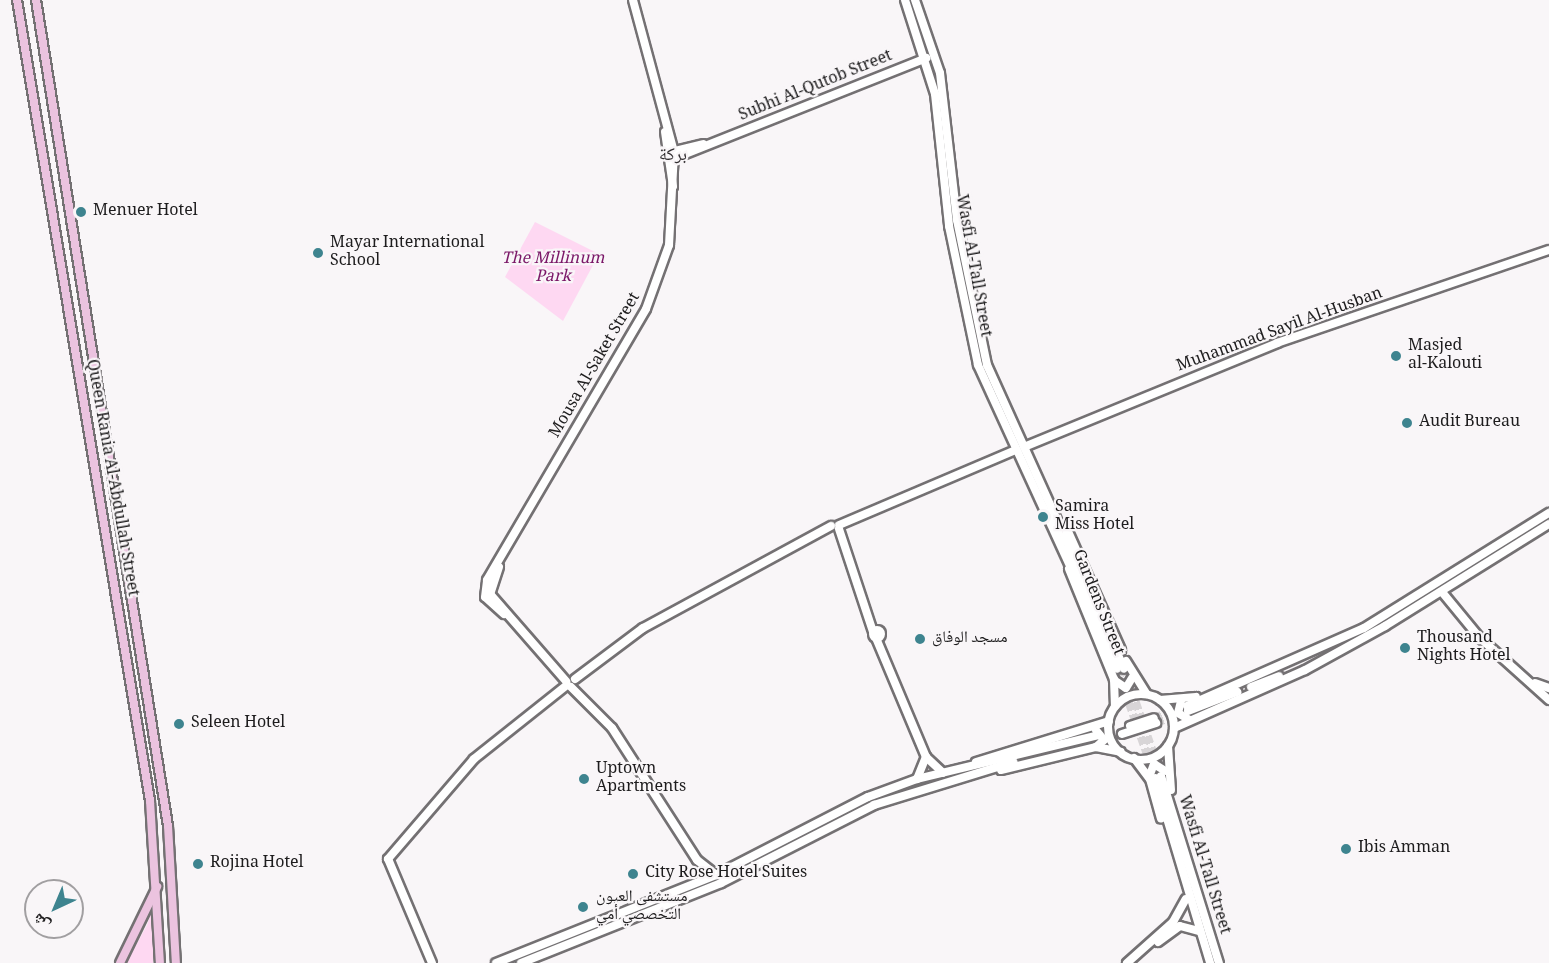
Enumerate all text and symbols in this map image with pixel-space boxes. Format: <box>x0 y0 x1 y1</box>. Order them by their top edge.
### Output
street label: Subhi Al-Qutob Street <box>737 47 895 127</box>
district label: بركة <box>659 145 687 167</box>
street label: Wasfi Al-Tall Street <box>950 193 994 339</box>
place label: Menuer Hotel <box>93 202 198 222</box>
marker: Menuer Hotel <box>74 205 88 219</box>
place label: Mayar International School <box>330 234 484 272</box>
marker: Mayar International School <box>311 246 325 260</box>
park label: The Millinum Park <box>502 250 604 288</box>
street label: Muhammad Sayil Al-Husban <box>1175 285 1385 377</box>
street label: Mousa Al-Saket Street <box>547 290 645 442</box>
place label: Masjed al-Kalouti <box>1408 337 1482 375</box>
marker: Masjed al-Kalouti <box>1389 349 1403 363</box>
street label: Queen Rania Al-Abdullah Street <box>81 358 141 598</box>
place label: Audit Bureau <box>1419 413 1520 433</box>
marker: Audit Bureau <box>1400 416 1414 430</box>
place label: Samira Miss Hotel <box>1055 498 1134 536</box>
marker: Samira Miss Hotel <box>1036 510 1050 524</box>
street label: Gardens Street <box>1067 547 1127 659</box>
place label: مسجد الوفاق <box>932 629 1007 649</box>
place label: Thousand Nights Hotel <box>1417 629 1511 667</box>
marker: مسجد الوفاق <box>913 632 927 646</box>
marker: Thousand Nights Hotel <box>1398 641 1412 655</box>
place label: Seleen Hotel <box>191 714 285 734</box>
marker: Seleen Hotel <box>172 717 186 731</box>
place label: Uptown Apartments <box>596 760 686 798</box>
marker: Uptown Apartments <box>577 772 591 786</box>
street label: Wasfi Al-Tall Street <box>1173 793 1233 937</box>
place label: Ibis Amman <box>1358 839 1450 859</box>
marker: Ibis Amman <box>1339 842 1353 856</box>
place label: Rojina Hotel <box>210 854 304 874</box>
marker: Rojina Hotel <box>191 857 205 871</box>
place label: City Rose Hotel Suites <box>645 864 807 884</box>
marker: City Rose Hotel Suites <box>626 867 640 881</box>
north arrow <box>24 879 84 939</box>
place label: مستشفى العيون التخصصي أمي <box>596 888 687 926</box>
marker: مستشفى العيون التخصصي أمي <box>574 898 592 916</box>
text: ش <box>27 905 58 936</box>

